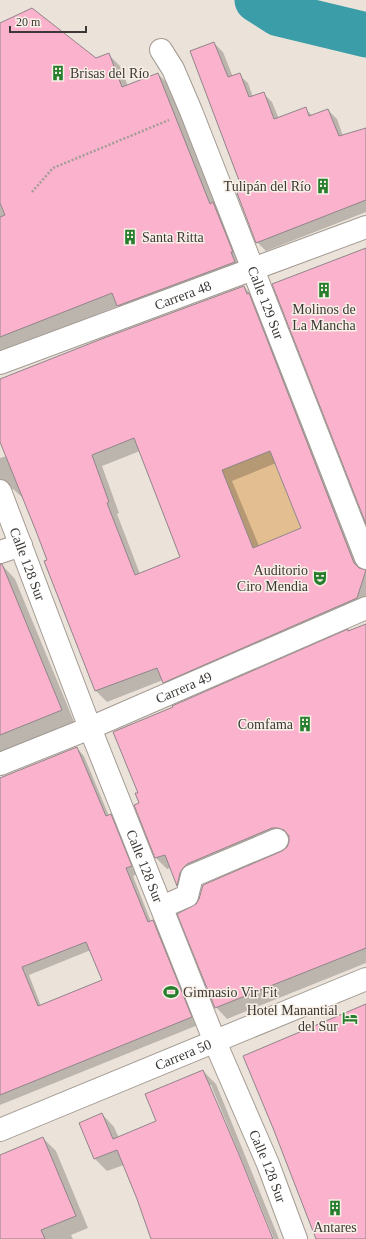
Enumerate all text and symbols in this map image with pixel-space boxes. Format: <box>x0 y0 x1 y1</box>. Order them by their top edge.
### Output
scale bar <box>10 8 86 34</box>
text: 20 m <box>16 15 41 29</box>
building icon: Brisas del Río <box>49 64 67 82</box>
place label: Brisas del Río <box>70 66 149 81</box>
building icon: Tulipán del Río <box>314 177 332 195</box>
place label: Tulipán del Río <box>224 179 311 194</box>
building icon: Santa Ritta <box>121 228 139 246</box>
place label: Santa Ritta <box>142 230 205 245</box>
street label: Calle 129 Sur <box>245 264 287 342</box>
street label: Carrera 48 <box>152 278 213 313</box>
building icon: Molinos de La Mancha <box>315 281 333 299</box>
place label: Molinos de La Mancha <box>292 302 356 333</box>
street label: Calle 128 Sur <box>7 525 48 603</box>
place label: Auditorio Ciro Mendia <box>237 563 309 594</box>
theatre icon: Auditorio Ciro Mendia <box>311 569 329 587</box>
street label: Carrera 49 <box>154 669 214 707</box>
building icon: Comfama <box>296 715 314 733</box>
place label: Comfama <box>238 717 294 732</box>
street label: Calle 128 Sur <box>123 828 166 905</box>
sports icon: Gimnasio Vir Fit <box>162 983 180 1001</box>
place label: Gimnasio Vir Fit <box>183 985 278 1000</box>
place label: Hotel Manantial del Sur <box>247 1003 338 1034</box>
hotel icon: Hotel Manantial del Sur <box>341 1009 359 1027</box>
street label: Carrera 50 <box>153 1037 214 1073</box>
street label: Calle 128 Sur <box>246 1128 289 1205</box>
building icon: Antares <box>326 1199 344 1217</box>
place label: Antares <box>313 1220 357 1235</box>

